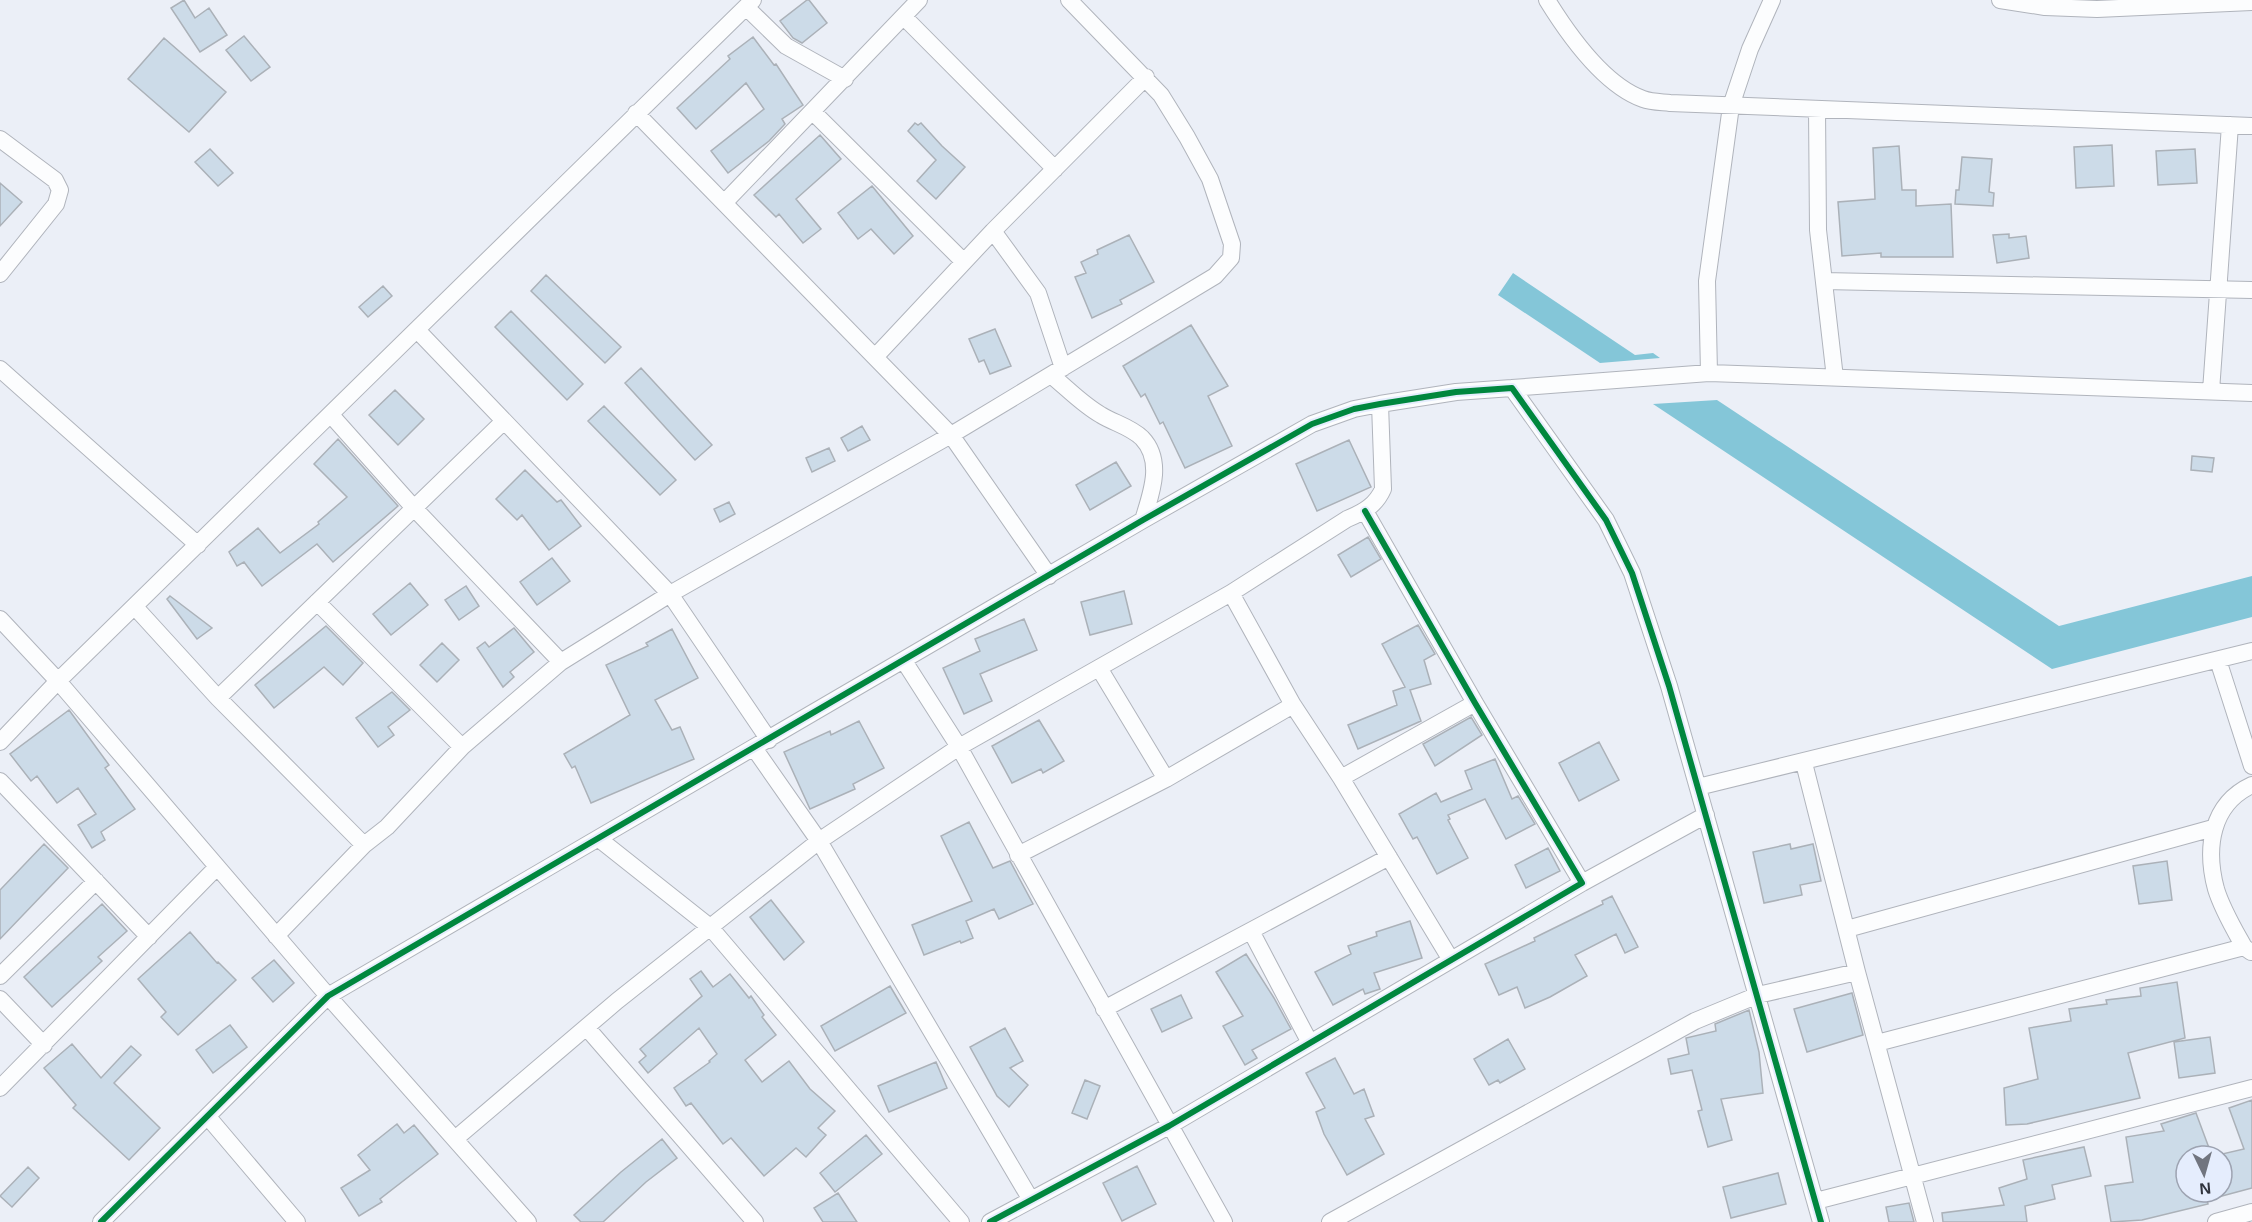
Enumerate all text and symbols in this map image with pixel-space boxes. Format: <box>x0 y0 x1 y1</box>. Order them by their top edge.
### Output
north arrow <box>2174 1144 2234 1204</box>
text: N <box>2199 1179 2212 1197</box>

